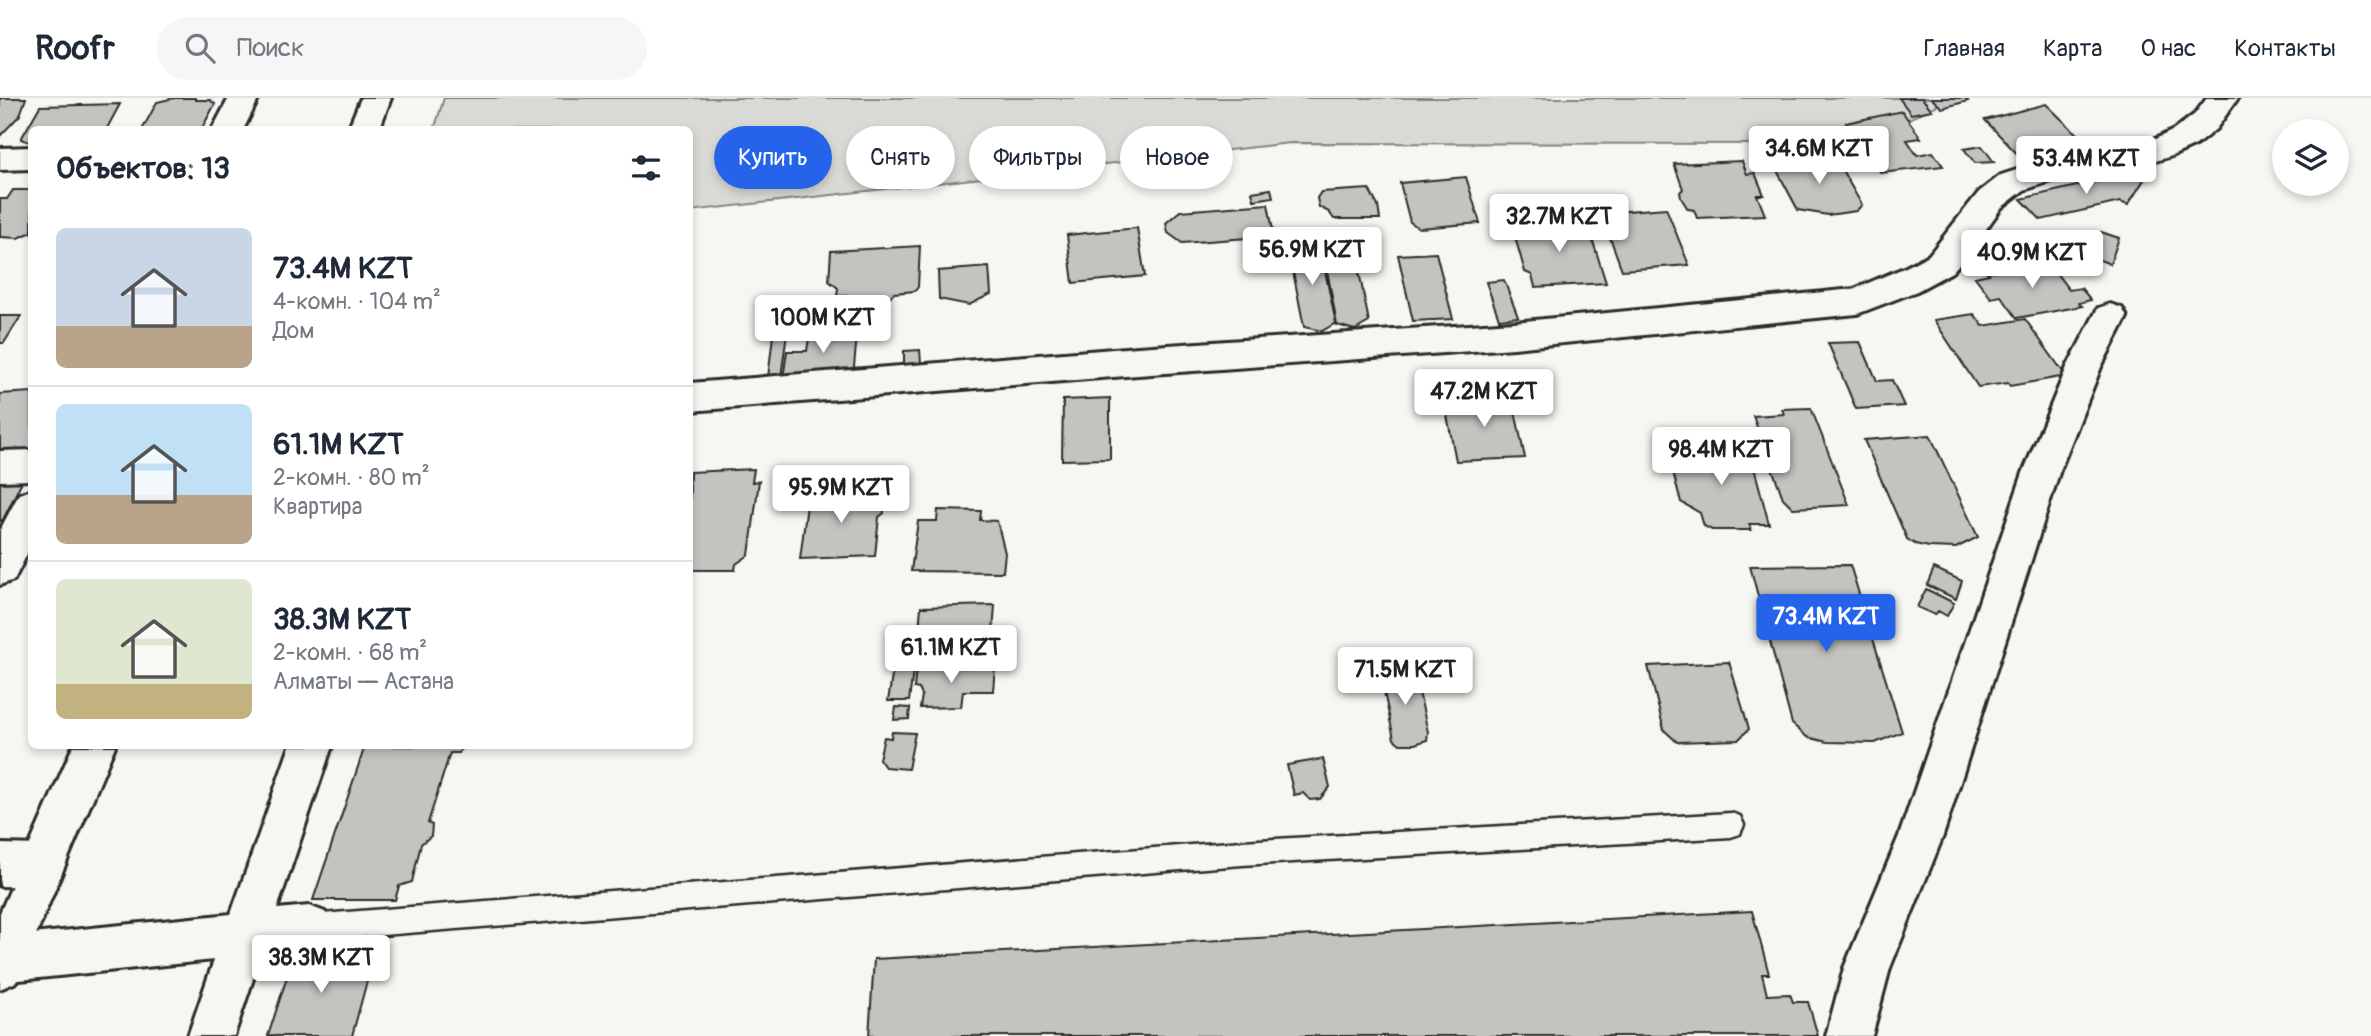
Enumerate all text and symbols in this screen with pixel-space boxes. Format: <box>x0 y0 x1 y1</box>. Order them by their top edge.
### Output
search box <box>157 17 647 80</box>
text: Roofr <box>35 28 115 69</box>
icon: search <box>181 29 219 67</box>
text: Поиск <box>237 32 305 64</box>
text: Главная <box>1924 34 2005 63</box>
text: Карта <box>2043 34 2103 63</box>
text: О нас <box>2141 34 2196 63</box>
text: Контакты <box>2234 34 2336 63</box>
map controls <box>2272 119 2349 196</box>
button: layers <box>2272 119 2349 196</box>
chip: Купить <box>714 126 832 189</box>
chip: Снять <box>846 126 955 189</box>
chip: Фильтры <box>969 126 1106 189</box>
chip: Новое <box>1120 126 1233 189</box>
pin: 34.6M KZT <box>1739 126 1899 186</box>
text: 34.6M KZT <box>1765 134 1873 163</box>
pin: 53.4M KZT <box>2006 136 2166 196</box>
text: 53.4M KZT <box>2032 144 2140 173</box>
icon: filters <box>627 149 665 187</box>
text: Объектов: 13 <box>56 150 230 187</box>
pin: 32.7M KZT <box>1479 194 1639 254</box>
text: 32.7M KZT <box>1506 202 1612 231</box>
pin: 56.9M KZT <box>1232 228 1392 287</box>
pin: 40.9M KZT <box>1952 230 2112 290</box>
text: 56.9M KZT <box>1259 235 1365 264</box>
text: 40.9M KZT <box>1977 238 2087 267</box>
text: 73.4M KZT <box>273 250 413 287</box>
icon: home <box>112 256 196 340</box>
text: 4-комн. · 104 m² <box>273 287 441 316</box>
pin: 100M KZT <box>751 296 895 355</box>
text: 100M KZT <box>771 303 875 332</box>
text: Дом <box>273 316 314 345</box>
pin: 47.2M KZT <box>1404 370 1564 429</box>
text: 47.2M KZT <box>1430 377 1538 406</box>
text: 61.1M KZT <box>273 426 404 463</box>
pin: 98.4M KZT <box>1641 428 1801 487</box>
icon: home <box>112 432 196 516</box>
text: 98.4M KZT <box>1668 435 1774 464</box>
text: 2-комн. · 80 m² <box>273 463 430 492</box>
pin: 95.9M KZT <box>761 466 921 525</box>
text: 95.9M KZT <box>788 473 894 502</box>
text: Квартира <box>273 492 362 521</box>
pin: 73.4M KZT <box>1746 594 1906 654</box>
text: 38.3M KZT <box>273 601 411 638</box>
text: 73.4M KZT <box>1772 602 1880 631</box>
icon: home <box>112 607 196 691</box>
pin: 61.1M KZT <box>871 626 1031 685</box>
text: 61.1M KZT <box>901 633 1001 662</box>
text: 2-комн. · 68 m² <box>273 638 427 667</box>
pin: 71.5M KZT <box>1325 648 1485 707</box>
text: 71.5M KZT <box>1354 655 1456 684</box>
text: Алматы — Астана <box>273 667 454 696</box>
pin: 38.3M KZT <box>241 936 401 995</box>
text: 38.3M KZT <box>268 943 374 972</box>

